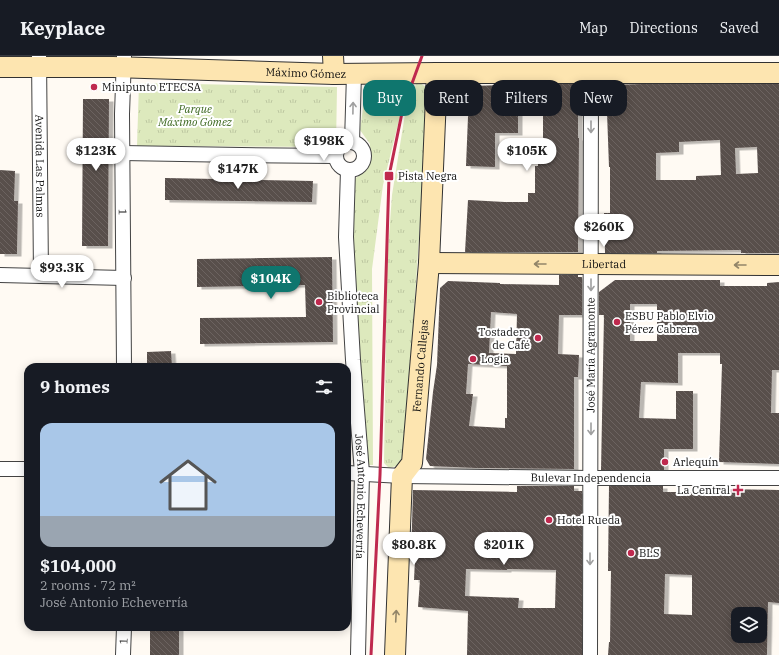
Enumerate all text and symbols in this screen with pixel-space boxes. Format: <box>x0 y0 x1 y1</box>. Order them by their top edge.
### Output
text: Keyplace <box>20 16 105 40</box>
text: Map <box>579 19 608 37</box>
text: Directions <box>630 19 698 37</box>
text: Saved <box>720 19 759 37</box>
street label: Máximo Gómez <box>265 65 347 81</box>
place label: Minipunto ETECSA <box>102 80 202 94</box>
chip: Buy <box>363 80 416 116</box>
chip: Rent <box>424 80 483 116</box>
chip: Filters <box>491 80 562 116</box>
chip: New <box>570 80 627 116</box>
marker: Minipunto ETECSA <box>89 82 99 92</box>
park label: Parque Máximo Gómez <box>157 102 233 129</box>
one-way arrow <box>349 102 356 115</box>
street label: Avenida Las Palmas <box>33 114 47 218</box>
one-way arrow <box>587 120 595 133</box>
pin: $198K <box>296 128 352 162</box>
text: $198K <box>303 132 345 149</box>
pin: $123K <box>68 138 124 172</box>
pin: $105K <box>499 138 555 172</box>
text: $123K <box>75 142 117 159</box>
text: $105K <box>506 142 548 159</box>
pin: $147K <box>210 156 266 190</box>
text: $147K <box>217 160 259 177</box>
place label: Pista Negra <box>398 169 457 183</box>
marker: Pista Negra <box>383 170 395 182</box>
street label: 1 <box>116 209 130 215</box>
pin: $260K <box>576 214 632 248</box>
text: $260K <box>583 218 625 235</box>
pin: $93.3K <box>29 255 95 289</box>
street label: Libertad <box>582 257 626 271</box>
text: $93.3K <box>40 259 84 276</box>
one-way arrow <box>534 260 547 268</box>
one-way arrow <box>734 261 747 269</box>
pin: $104K <box>243 266 299 300</box>
text: $104K <box>250 270 292 287</box>
one-way arrow <box>587 278 595 291</box>
place label: Biblioteca Provincial <box>327 289 380 316</box>
marker: Biblioteca Provincial <box>314 297 324 307</box>
street label: José María Agramonte <box>583 297 598 413</box>
place label: ESBU Pablo Elvio Pérez Cabrera <box>625 309 714 336</box>
marker: ESBU Pablo Elvio Pérez Cabrera <box>612 317 622 327</box>
street label: Fernando Callejas <box>409 319 431 413</box>
place label: Tostadero de Café <box>478 325 530 352</box>
marker: Tostadero de Café <box>533 333 543 343</box>
place label: Logia <box>481 352 509 366</box>
marker: Logia <box>468 354 478 364</box>
text: 9 homes <box>40 376 110 398</box>
icon: filters <box>313 376 335 398</box>
one-way arrow <box>587 422 595 435</box>
street label: José Antonio Echeverría <box>352 433 369 559</box>
icon: home <box>152 449 224 521</box>
place label: Arlequín <box>673 455 719 469</box>
marker: Arlequín <box>660 457 670 467</box>
street label: Bulevar Independencia <box>531 470 651 485</box>
place label: La Central <box>677 483 730 497</box>
marker: La Central <box>733 485 743 495</box>
place label: Hotel Rueda <box>557 513 620 527</box>
marker: Hotel Rueda <box>544 515 554 525</box>
pin: $80.8K <box>381 532 447 566</box>
pin: $201K <box>476 532 532 566</box>
text: $80.8K <box>392 536 436 553</box>
text: $201K <box>483 536 525 553</box>
place label: BLS <box>639 546 659 560</box>
marker: BLS <box>626 548 636 558</box>
one-way arrow <box>586 552 594 565</box>
text: $104,000 <box>40 555 116 577</box>
text: 2 rooms · 72 m² <box>40 577 136 594</box>
text: José Antonio Echeverría <box>40 594 188 611</box>
map controls <box>731 607 767 643</box>
button: layers <box>731 607 767 643</box>
one-way arrow <box>393 610 400 623</box>
street label: 1 <box>116 637 131 645</box>

